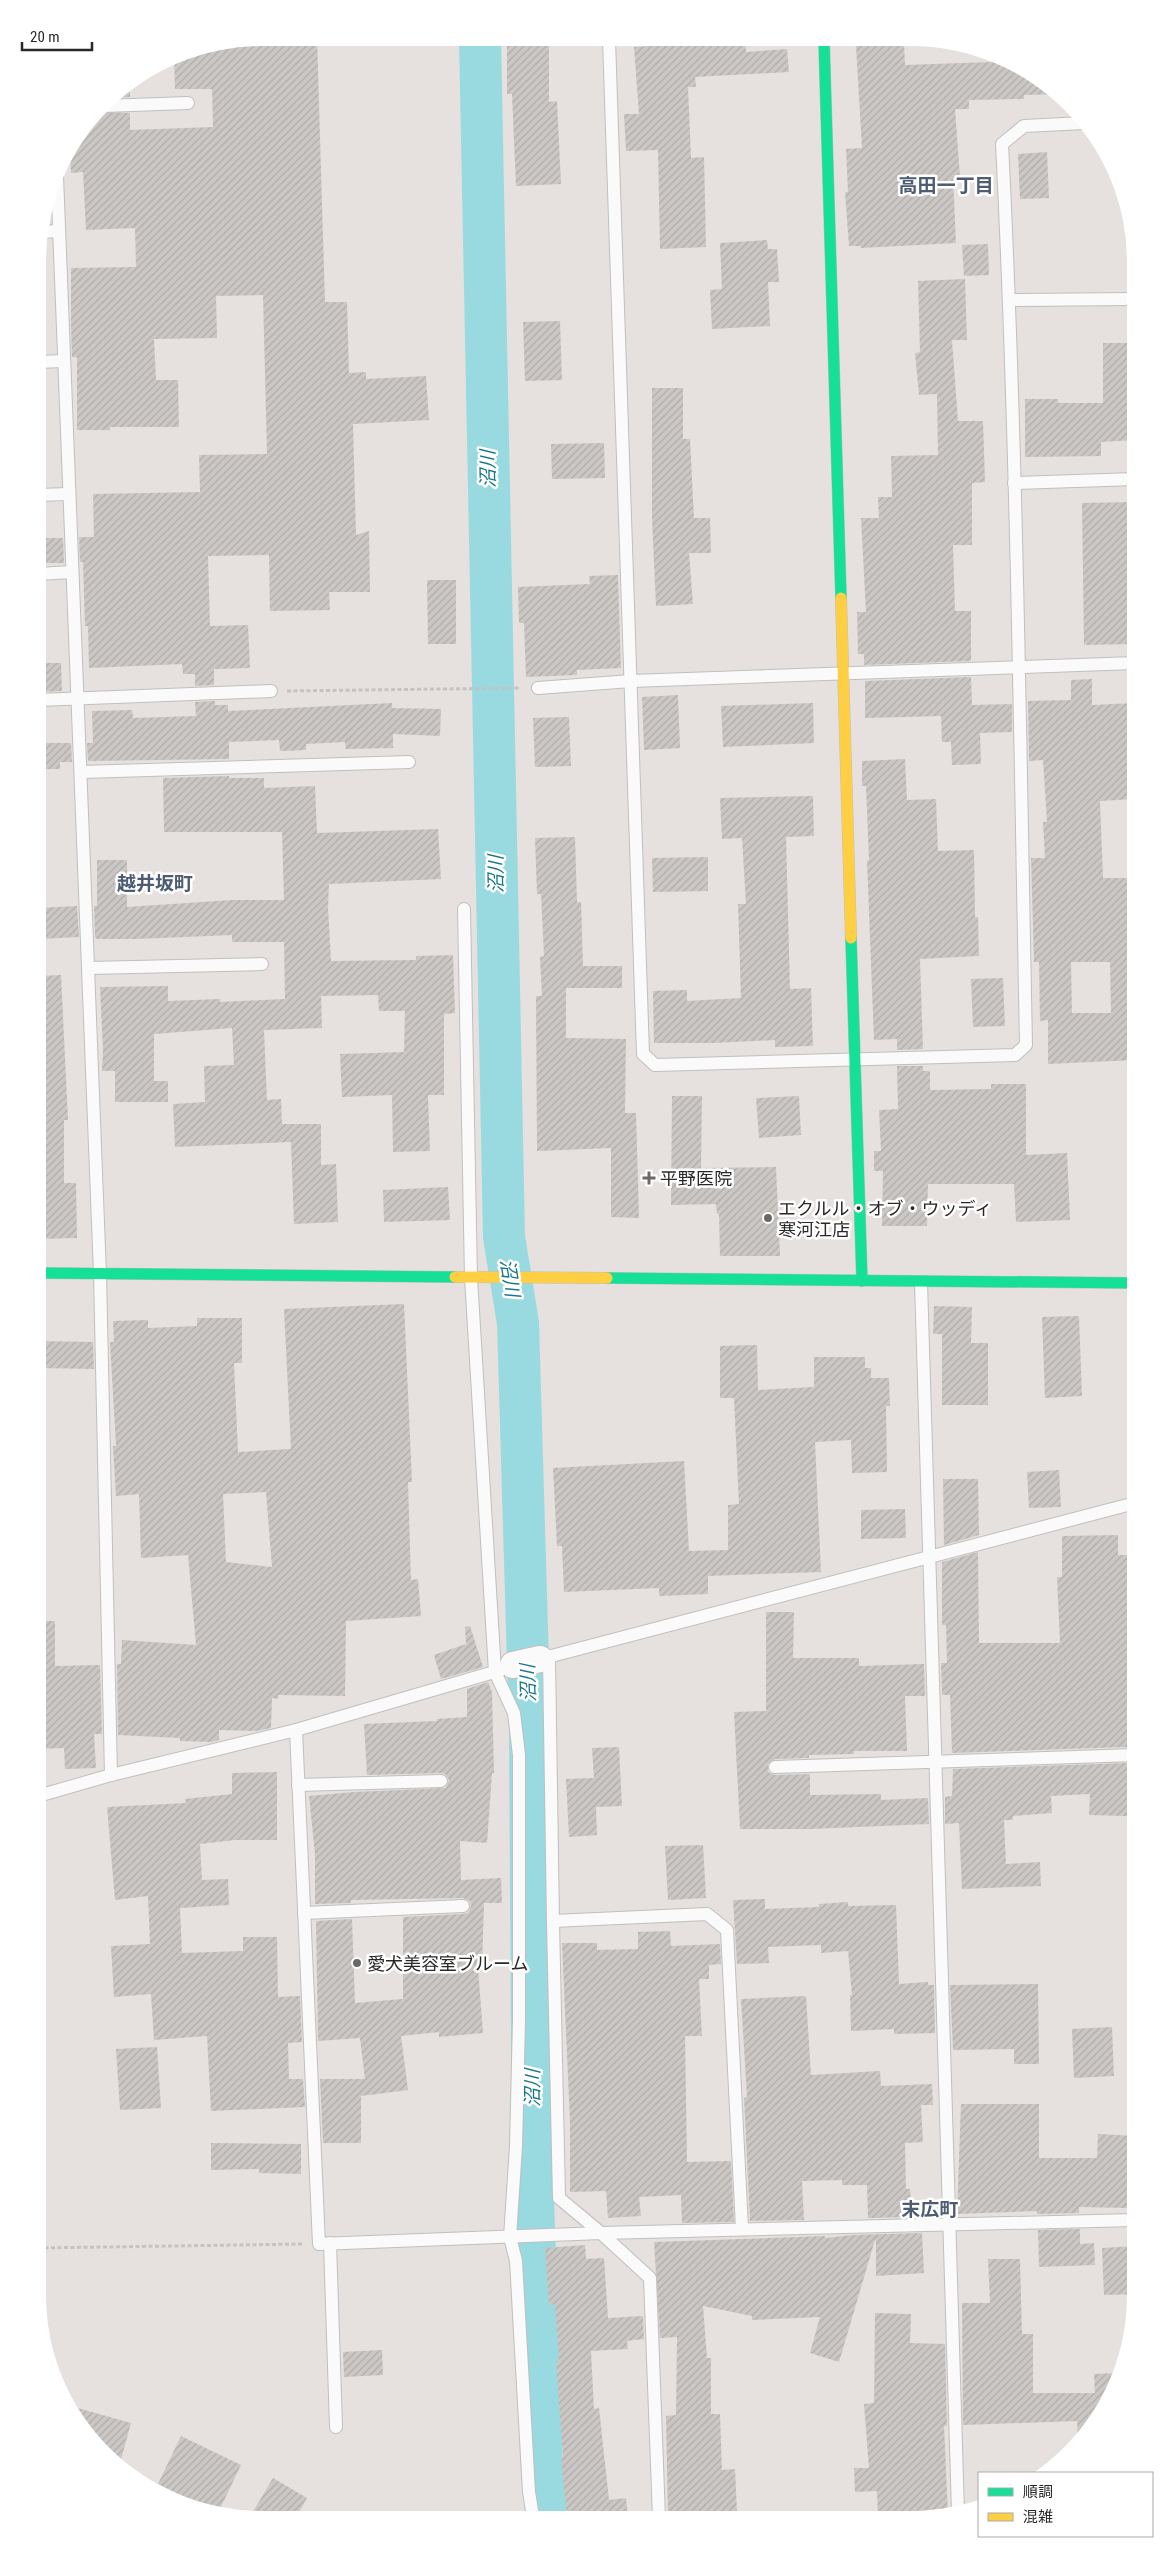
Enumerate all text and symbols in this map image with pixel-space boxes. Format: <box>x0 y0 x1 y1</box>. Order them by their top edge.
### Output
scale bar <box>22 20 92 52</box>
text: 20 m <box>30 28 60 46</box>
district label: 高田一丁目 <box>898 174 994 197</box>
water label: 沼川 <box>476 448 500 488</box>
water label: 沼川 <box>484 853 508 893</box>
district label: 越井坂町 <box>117 872 193 895</box>
place label: 平野医院 <box>660 1168 732 1189</box>
marker: 平野医院 <box>642 1171 656 1185</box>
place label: エクルル・オブ・ウッディ 寒河江店 <box>778 1198 992 1240</box>
marker: エクルル・オブ・ウッディ 寒河江店 <box>762 1212 774 1224</box>
water label: 沼川 <box>496 1257 525 1301</box>
water label: 沼川 <box>516 1662 540 1702</box>
place label: 愛犬美容室ブルーム <box>367 1953 528 1974</box>
marker: 愛犬美容室ブルーム <box>351 1957 363 1969</box>
water label: 沼川 <box>521 2067 544 2107</box>
district label: 末広町 <box>901 2198 959 2221</box>
legend <box>978 2472 1153 2537</box>
text: 順調 <box>1023 2483 1053 2501</box>
text: 混雑 <box>1023 2508 1053 2526</box>

